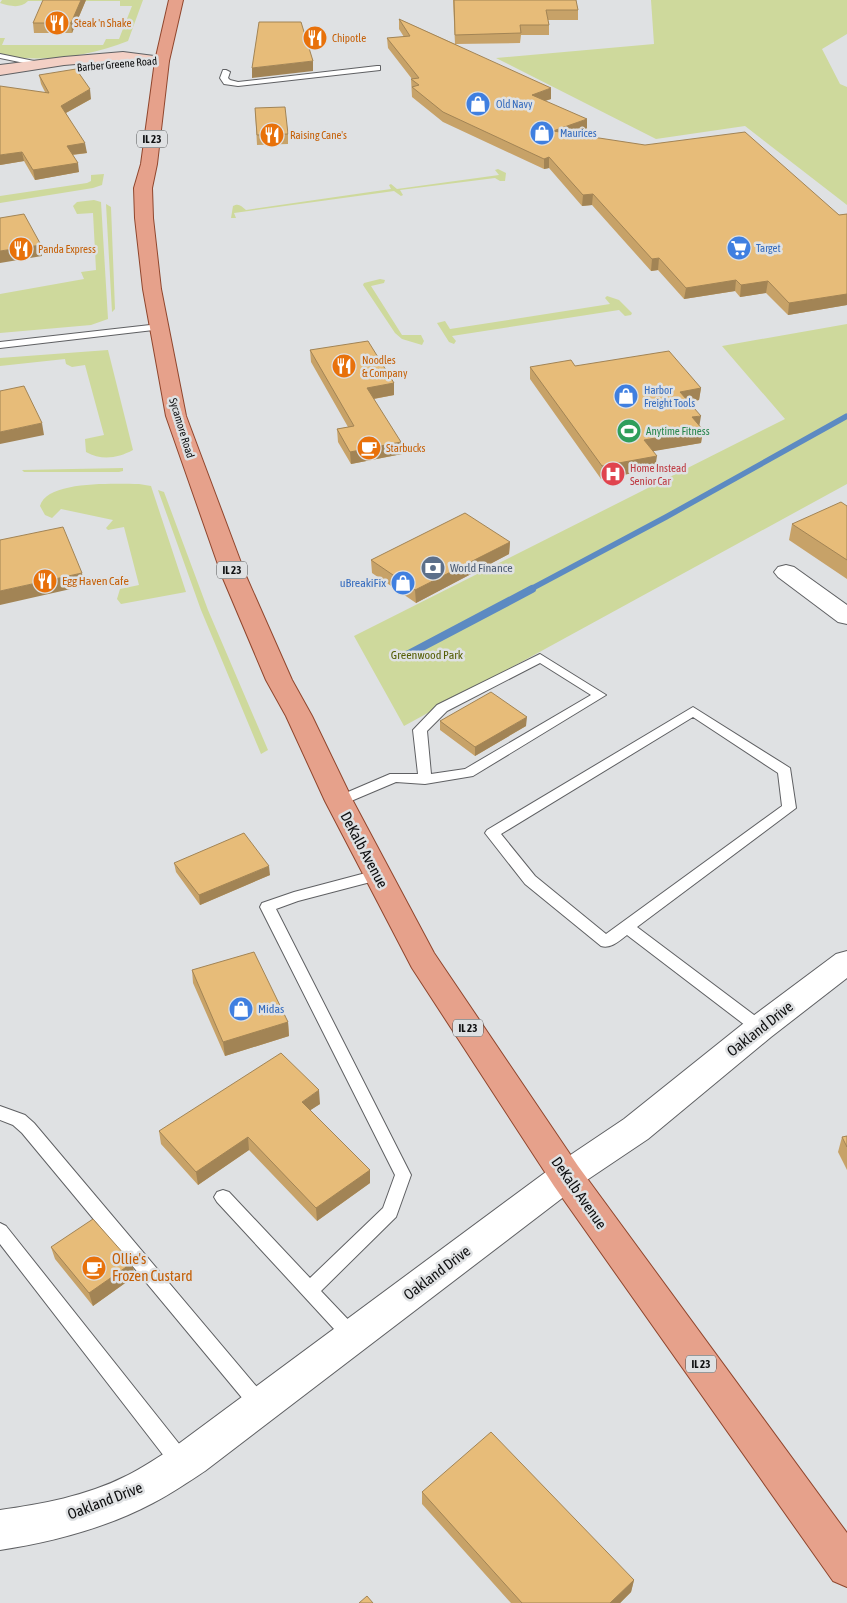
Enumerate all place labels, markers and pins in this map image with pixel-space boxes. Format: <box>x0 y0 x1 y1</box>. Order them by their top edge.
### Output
restaurant icon: Steak 'n Shake <box>44 10 70 36</box>
place label: Steak 'n Shake <box>74 17 131 29</box>
restaurant icon: Chipotle <box>302 25 328 51</box>
place label: Chipotle <box>332 32 366 44</box>
shop icon: Old Navy <box>465 91 491 117</box>
place label: Old Navy <box>496 98 533 110</box>
shop icon: Maurices <box>529 120 555 146</box>
restaurant icon: Raising Cane's <box>259 122 285 148</box>
place label: Maurices <box>560 127 597 139</box>
place label: Raising Cane's <box>290 129 347 141</box>
supermarket icon: Target <box>726 235 752 261</box>
restaurant icon: Panda Express <box>8 236 34 262</box>
place label: Target <box>756 242 781 254</box>
place label: Panda Express <box>38 243 96 255</box>
restaurant icon: Noodles & Company <box>331 353 357 379</box>
place label: Noodles & Company <box>362 354 408 379</box>
shop icon: Harbor Freight Tools <box>613 383 639 409</box>
place label: Harbor Freight Tools <box>644 384 695 409</box>
sports icon: Anytime Fitness <box>616 418 642 444</box>
place label: Anytime Fitness <box>646 425 710 437</box>
cafe icon: Starbucks <box>356 435 382 461</box>
place label: Starbucks <box>386 442 426 454</box>
hospital icon: Home Instead Senior Car <box>600 461 626 487</box>
place label: Home Instead Senior Car <box>630 462 686 487</box>
bank icon: World Finance <box>420 555 446 581</box>
place label: World Finance <box>450 561 513 575</box>
restaurant icon: Egg Haven Cafe <box>32 568 58 594</box>
shop icon: uBreakiFix <box>390 570 416 596</box>
place label: Egg Haven Cafe <box>62 574 129 588</box>
place label: uBreakiFix <box>340 576 386 590</box>
shop icon: Midas <box>228 996 254 1022</box>
place label: Midas <box>258 1002 284 1016</box>
place label: Ollie's Frozen Custard <box>112 1250 193 1284</box>
cafe icon: Ollie's Frozen Custard <box>81 1255 107 1281</box>

